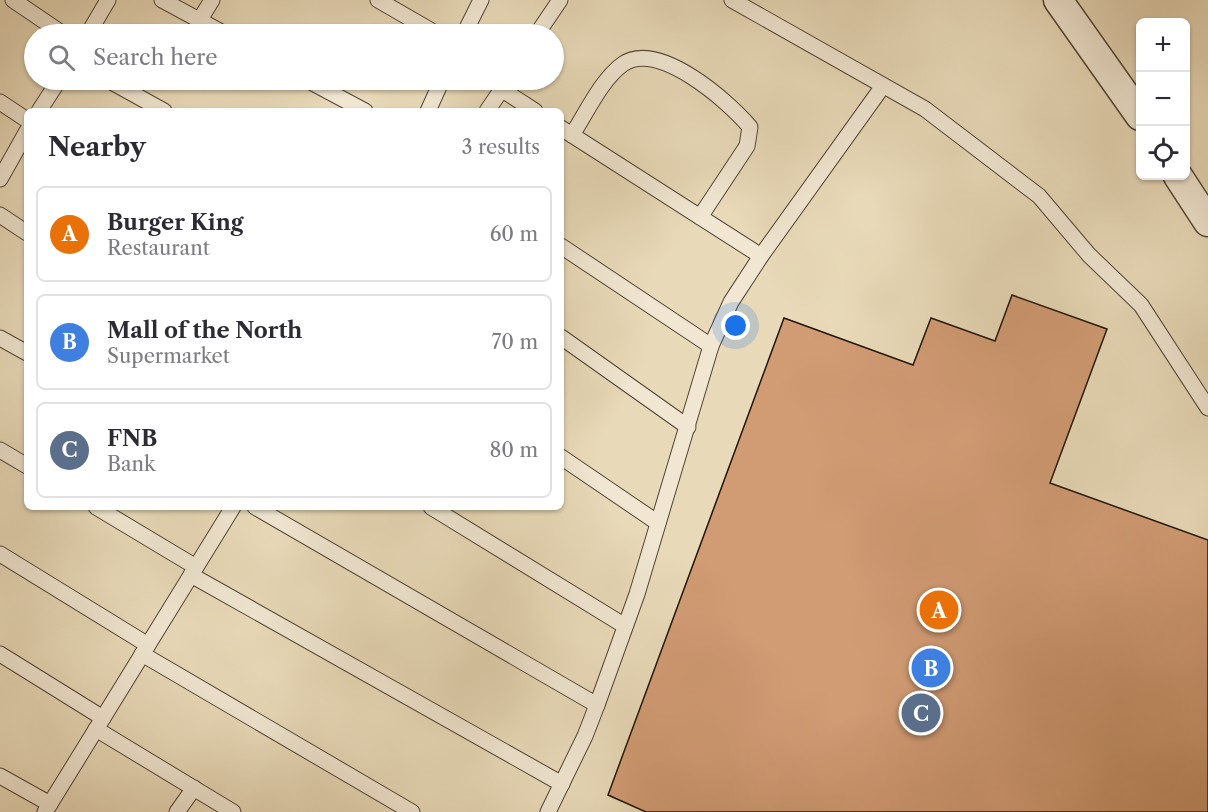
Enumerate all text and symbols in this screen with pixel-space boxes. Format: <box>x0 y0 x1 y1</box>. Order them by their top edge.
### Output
map controls <box>1136 18 1190 180</box>
button: + <box>1136 18 1190 72</box>
search box <box>24 24 564 90</box>
icon: search <box>45 41 78 74</box>
text: Search here <box>93 44 218 71</box>
button: − <box>1136 72 1190 126</box>
button: locate <box>1136 126 1190 180</box>
text: Nearby <box>48 131 146 163</box>
text: 3 results <box>462 135 540 159</box>
text: Burger King <box>107 209 244 236</box>
text: A <box>62 222 77 246</box>
text: 60 m <box>490 222 538 246</box>
text: Restaurant <box>107 236 210 260</box>
your location <box>721 311 750 340</box>
text: Mall of the North <box>107 317 302 344</box>
text: B <box>62 330 77 354</box>
text: 70 m <box>492 330 538 354</box>
text: Supermarket <box>107 344 230 368</box>
text: FNB <box>107 425 157 452</box>
text: C <box>61 438 78 462</box>
text: 80 m <box>490 438 538 462</box>
text: Bank <box>107 452 156 476</box>
pin: A <box>920 588 958 632</box>
pin: B <box>912 646 950 690</box>
pin: C <box>902 690 940 736</box>

